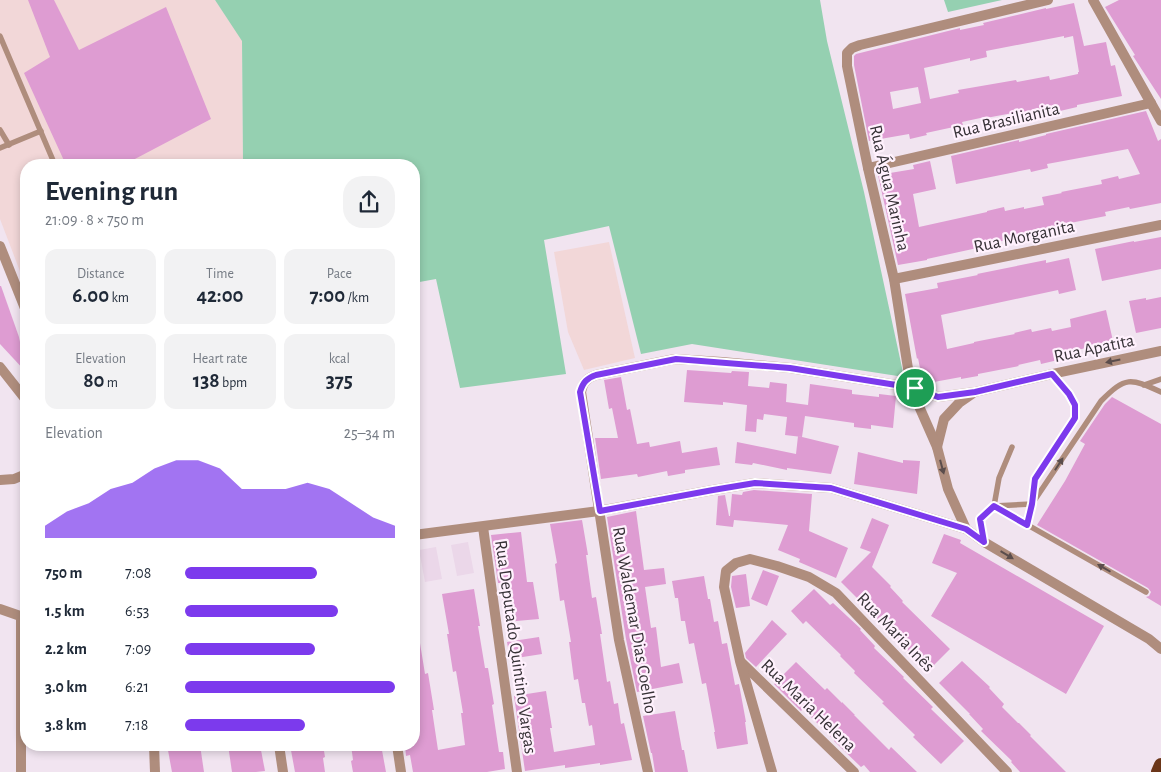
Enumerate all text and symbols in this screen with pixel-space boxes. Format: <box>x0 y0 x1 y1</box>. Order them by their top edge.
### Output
street label: Rua Brasilianita <box>951 100 1061 142</box>
street label: Rua Água Marinha <box>866 123 915 253</box>
button: share <box>343 176 395 228</box>
text: Evening run <box>45 178 178 206</box>
text: 21:09 · 8 × 750 m <box>45 212 144 228</box>
street label: Rua Morganita <box>972 217 1076 256</box>
text: Distance <box>77 267 124 281</box>
text: Time <box>206 267 234 281</box>
text: Pace <box>327 267 352 281</box>
text: 6.00 <box>72 285 109 306</box>
text: 42:00 <box>196 285 244 306</box>
text: 7:00 <box>309 285 345 306</box>
text: km <box>109 291 129 305</box>
text: /km <box>345 291 369 305</box>
street label: Rua Apatita <box>1052 332 1136 366</box>
text: Elevation <box>75 352 126 366</box>
text: Heart rate <box>193 352 247 366</box>
text: kcal <box>329 352 350 366</box>
one-way arrow <box>1106 357 1121 365</box>
pin <box>894 367 936 409</box>
text: 80 <box>83 370 105 391</box>
text: 138 <box>193 370 220 391</box>
text: 375 <box>326 370 353 391</box>
icon: arrive <box>901 374 929 402</box>
text: m <box>105 376 118 390</box>
text: bpm <box>220 376 247 390</box>
text: Elevation <box>45 425 103 441</box>
text: 25–34 m <box>344 425 395 441</box>
one-way arrow <box>1054 457 1064 470</box>
one-way arrow <box>938 459 946 474</box>
street label: Rua Waldemar Dias Coelho <box>609 525 659 715</box>
street label: Rua Deputado Quintino Vargas <box>491 539 539 755</box>
one-way arrow <box>1001 551 1014 560</box>
one-way arrow <box>1097 564 1110 573</box>
text: 750 m <box>45 565 83 581</box>
text: 7:08 <box>125 565 151 581</box>
street label: Rua Maria Inês <box>853 590 937 676</box>
text: 1.5 km <box>45 603 85 619</box>
text: 6:53 <box>125 603 149 619</box>
text: 2.2 km <box>45 641 87 657</box>
text: 7:09 <box>125 641 151 657</box>
street label: Rua Maria Helena <box>757 656 859 755</box>
text: 3.0 km <box>45 679 87 695</box>
text: 6:21 <box>125 679 149 695</box>
text: 3.8 km <box>45 717 87 733</box>
text: 7:18 <box>125 717 148 733</box>

